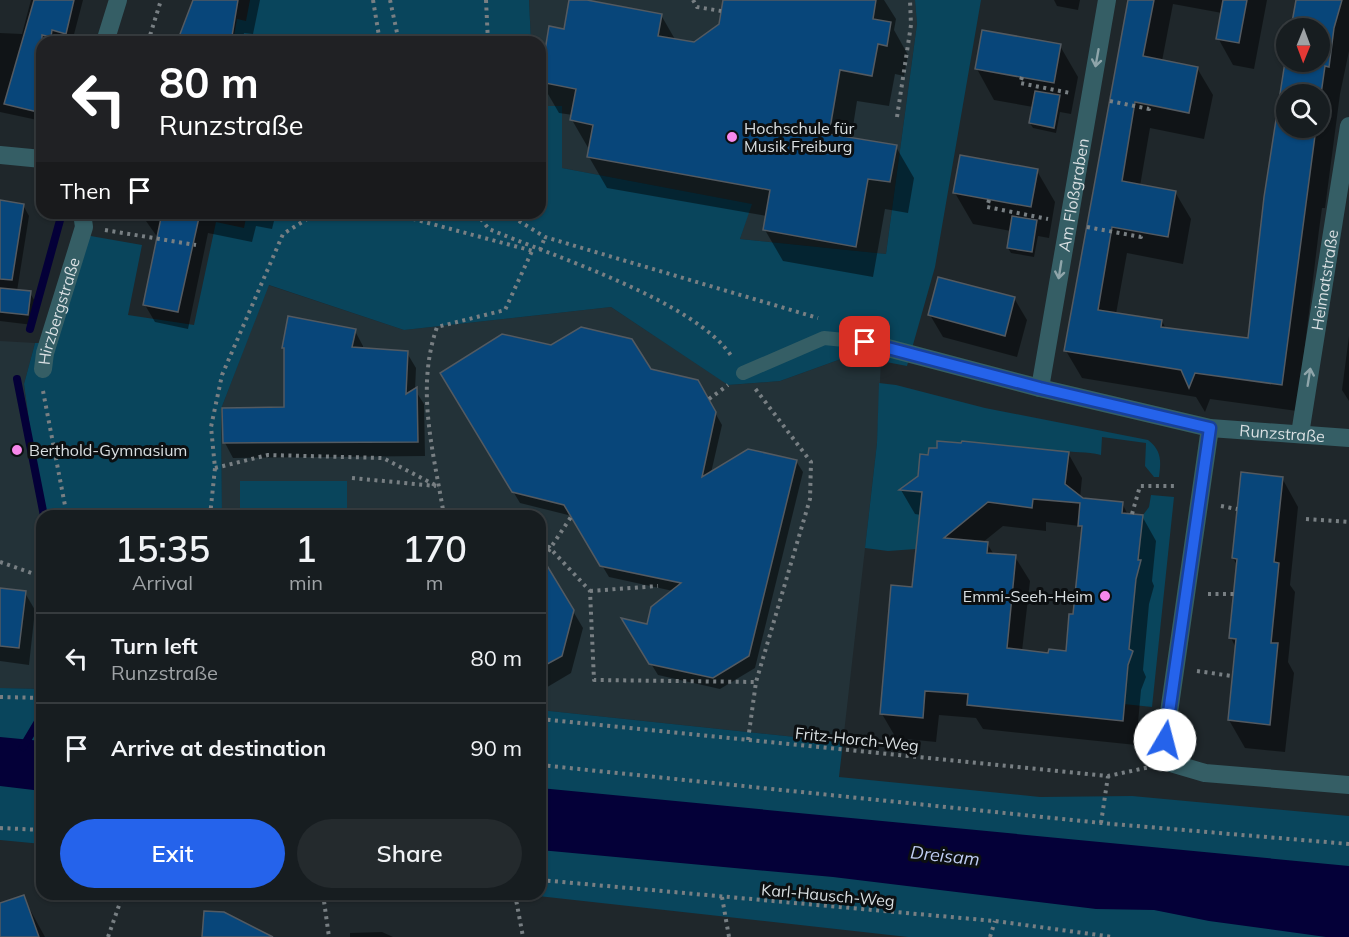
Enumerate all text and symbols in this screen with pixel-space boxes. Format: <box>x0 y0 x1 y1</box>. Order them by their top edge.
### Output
north arrow <box>1276 18 1330 72</box>
map controls <box>1276 18 1330 138</box>
one-way arrow <box>1091 47 1102 67</box>
text: 80 m <box>159 56 259 109</box>
icon: left <box>60 60 138 138</box>
button: search <box>1276 84 1330 138</box>
text: Runzstraße <box>159 108 303 142</box>
place label: Hochschule für Musik Freiburg <box>744 118 854 156</box>
marker: Hochschule für Musik Freiburg <box>725 130 739 144</box>
street label: Am Floßgraben <box>1054 137 1093 253</box>
icon: arrive <box>123 174 156 207</box>
text: Then <box>60 177 111 205</box>
street label: Heimatstraße <box>1307 228 1342 332</box>
street label: Hirzbergstraße <box>34 255 84 366</box>
one-way arrow <box>1054 260 1065 280</box>
pin <box>839 316 890 367</box>
icon: arrive <box>848 325 881 358</box>
one-way arrow <box>1304 367 1315 387</box>
street label: Runzstraße <box>1239 420 1326 446</box>
place label: Berthold-Gymnasium <box>29 440 187 460</box>
marker: Berthold-Gymnasium <box>10 443 24 457</box>
text: 15:35 <box>115 526 210 571</box>
text: 1 <box>295 526 317 571</box>
text: 170 <box>402 526 467 571</box>
text: Arrival <box>132 570 193 595</box>
text: min <box>289 570 323 595</box>
text: m <box>426 570 443 595</box>
place label: Emmi-Seeh-Heim <box>963 586 1093 606</box>
marker: Emmi-Seeh-Heim <box>1098 589 1112 603</box>
text: Turn left <box>111 632 198 660</box>
icon: left <box>60 642 93 675</box>
text: 80 m <box>471 644 522 672</box>
text: Runzstraße <box>111 660 218 685</box>
position arrow <box>1133 708 1197 772</box>
street label: Fritz-Horch-Weg <box>794 723 920 755</box>
icon: arrive <box>60 732 93 765</box>
text: Arrive at destination <box>111 734 326 762</box>
text: 90 m <box>471 734 522 762</box>
button: Exit <box>60 819 285 888</box>
button: Share <box>297 819 522 888</box>
water label: Dreisam <box>909 840 981 871</box>
street label: Karl-Hausch-Weg <box>760 879 896 911</box>

